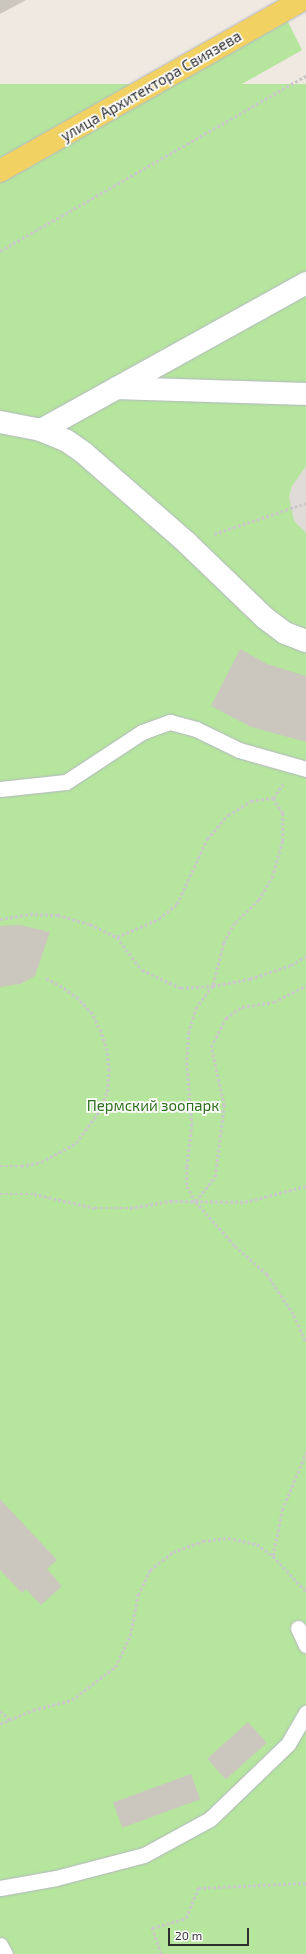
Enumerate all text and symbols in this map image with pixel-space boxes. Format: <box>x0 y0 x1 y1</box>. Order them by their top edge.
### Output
street label: улица Архитектора Свиязева <box>57 27 245 145</box>
park label: Пермский зоопарк <box>87 1097 219 1115</box>
scale bar <box>170 1920 251 1946</box>
text: 20 m <box>175 1928 202 1942</box>

